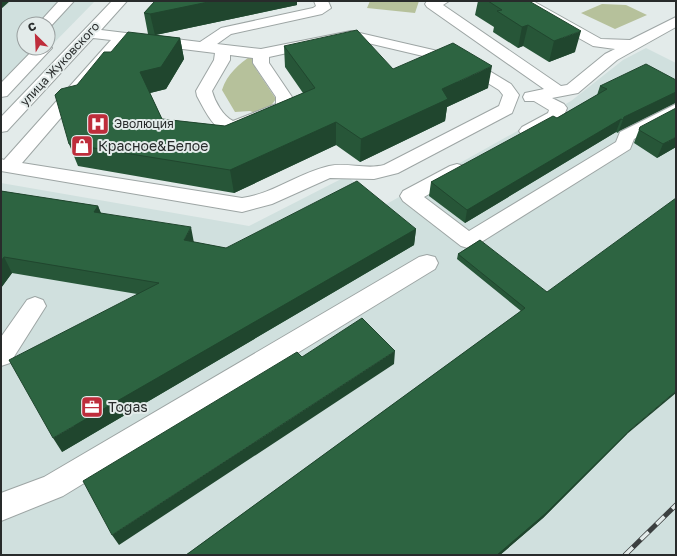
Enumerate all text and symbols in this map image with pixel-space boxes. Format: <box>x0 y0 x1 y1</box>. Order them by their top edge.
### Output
north arrow <box>16 16 56 56</box>
street label: улица Жуковского <box>17 18 102 109</box>
text: С <box>26 19 38 34</box>
hospital icon: Эволюция <box>85 111 111 137</box>
place label: Эволюция <box>114 116 174 131</box>
shop icon: Красное&Белое <box>69 133 95 159</box>
place label: Красное&Белое <box>98 137 208 154</box>
office icon: Togas <box>79 394 105 420</box>
place label: Togas <box>108 398 148 415</box>

